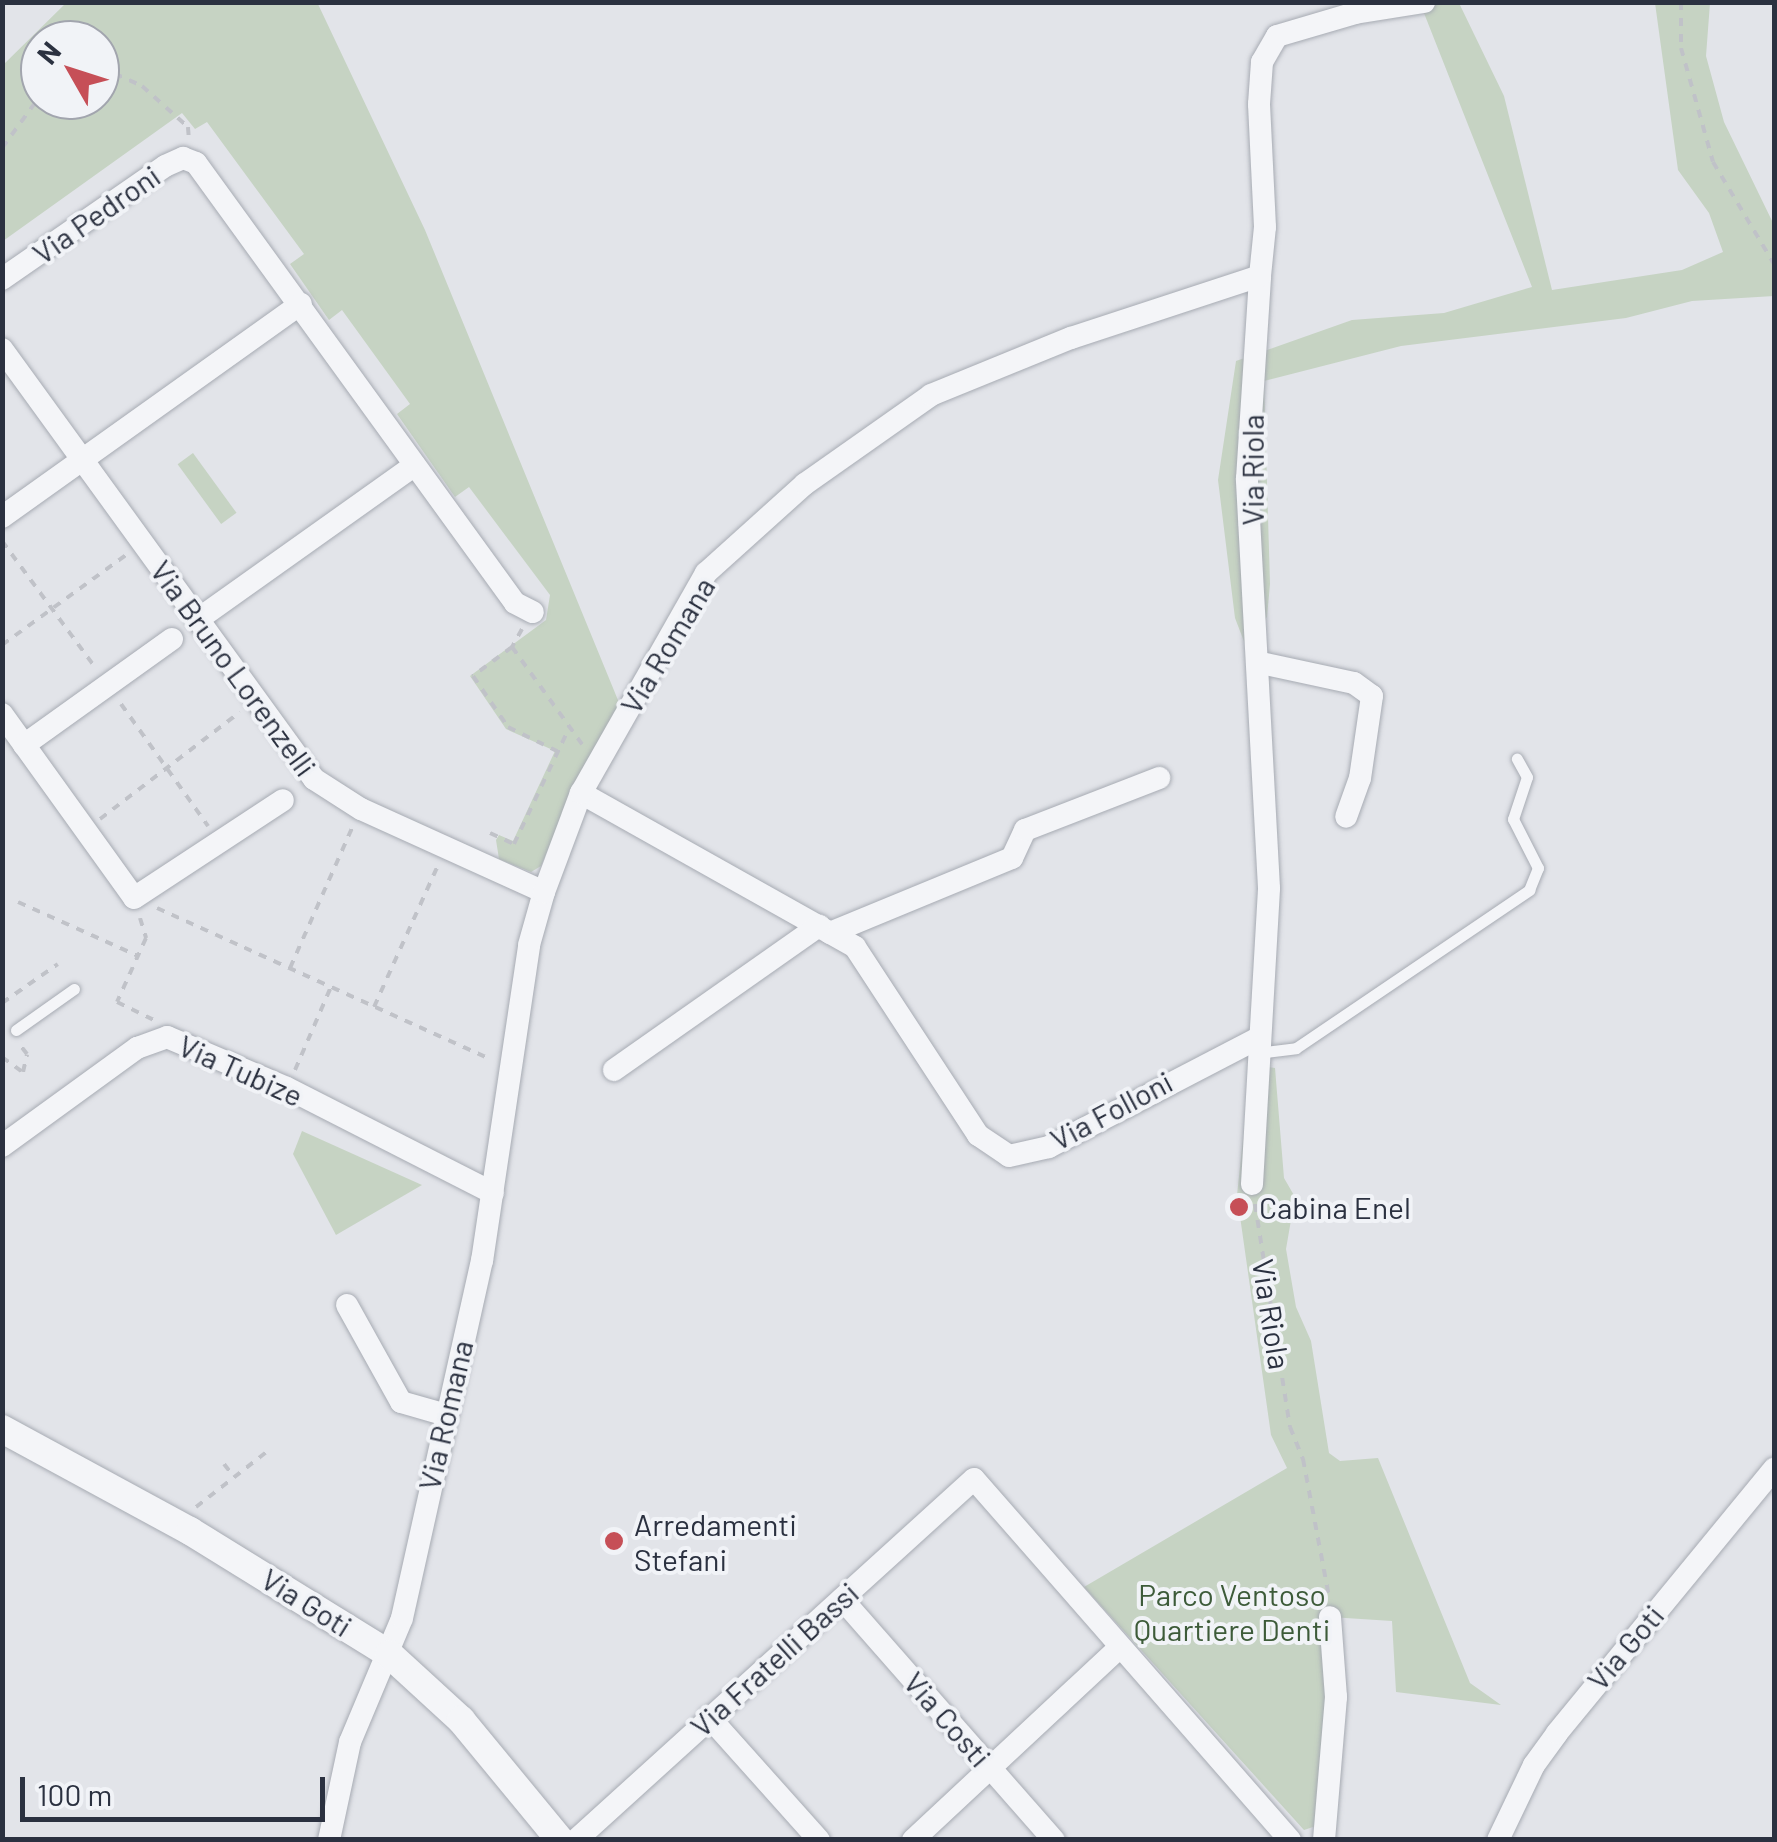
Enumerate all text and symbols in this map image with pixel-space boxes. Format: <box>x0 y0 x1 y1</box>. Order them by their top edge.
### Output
north arrow <box>20 20 120 120</box>
text: N <box>29 34 67 70</box>
street label: Via Pedroni <box>25 157 167 271</box>
street label: Via Riola <box>1234 414 1270 526</box>
street label: Via Bruno Lorenzelli <box>144 553 324 783</box>
street label: Via Romana <box>612 570 722 720</box>
street label: Via Tubize <box>173 1027 309 1113</box>
street label: Via Folloni <box>1044 1063 1178 1157</box>
place label: Cabina Enel <box>1259 1189 1411 1225</box>
marker: Cabina Enel <box>1228 1196 1250 1218</box>
street label: Via Riola <box>1246 1256 1298 1372</box>
street label: Via Romana <box>410 1336 480 1494</box>
place label: Arredamenti Stefani <box>634 1506 797 1576</box>
marker: Arredamenti Stefani <box>603 1530 625 1552</box>
street label: Via Goti <box>255 1560 359 1644</box>
street label: Via Fratelli Bassi <box>683 1574 865 1744</box>
park label: Parco Ventoso Quartiere Denti <box>1134 1576 1330 1646</box>
street label: Via Goti <box>1579 1597 1671 1697</box>
street label: Via Costi <box>897 1664 999 1774</box>
scale bar <box>25 1757 330 1819</box>
text: 100 m <box>37 1776 112 1812</box>

